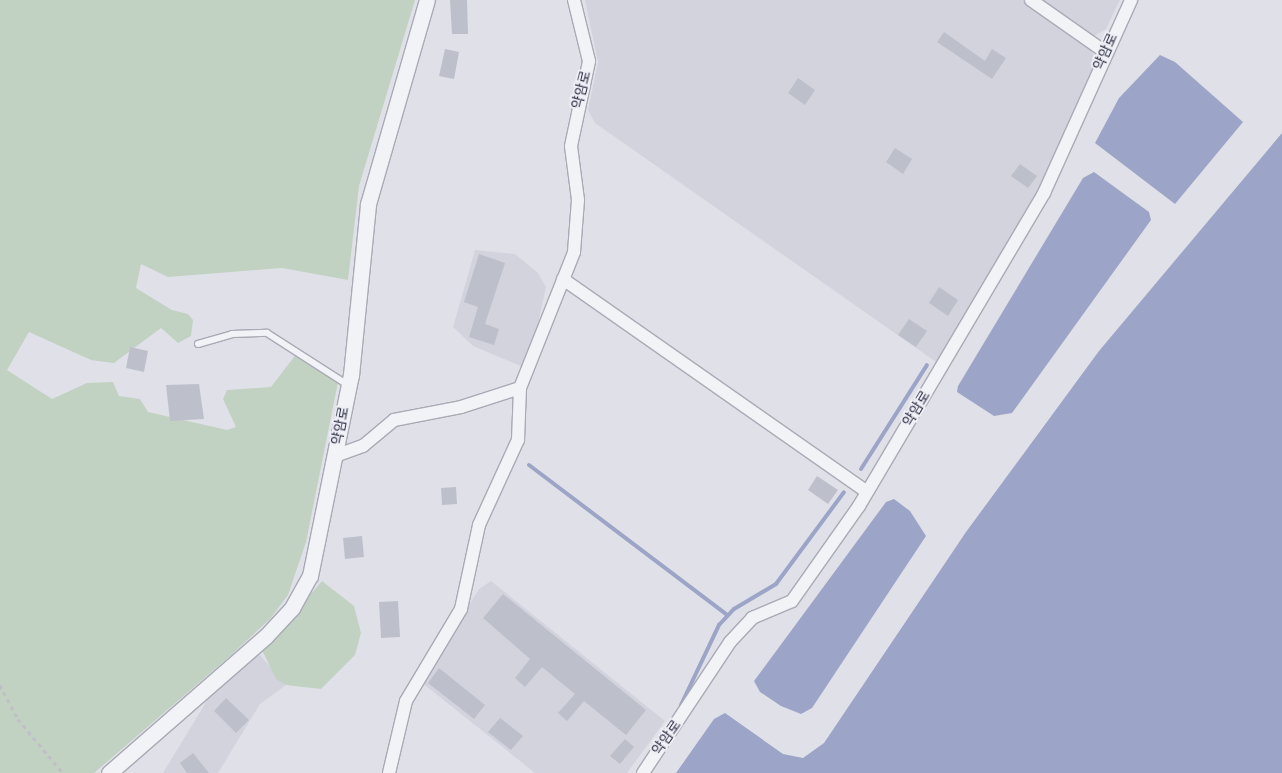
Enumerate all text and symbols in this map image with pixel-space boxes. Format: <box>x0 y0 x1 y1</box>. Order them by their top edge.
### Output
street label: 약암로 <box>1090 31 1122 73</box>
street label: 약암로 <box>569 69 595 111</box>
street label: 약암로 <box>900 388 934 430</box>
street label: 약암로 <box>329 405 353 447</box>
street label: 약암로 <box>649 717 685 759</box>

